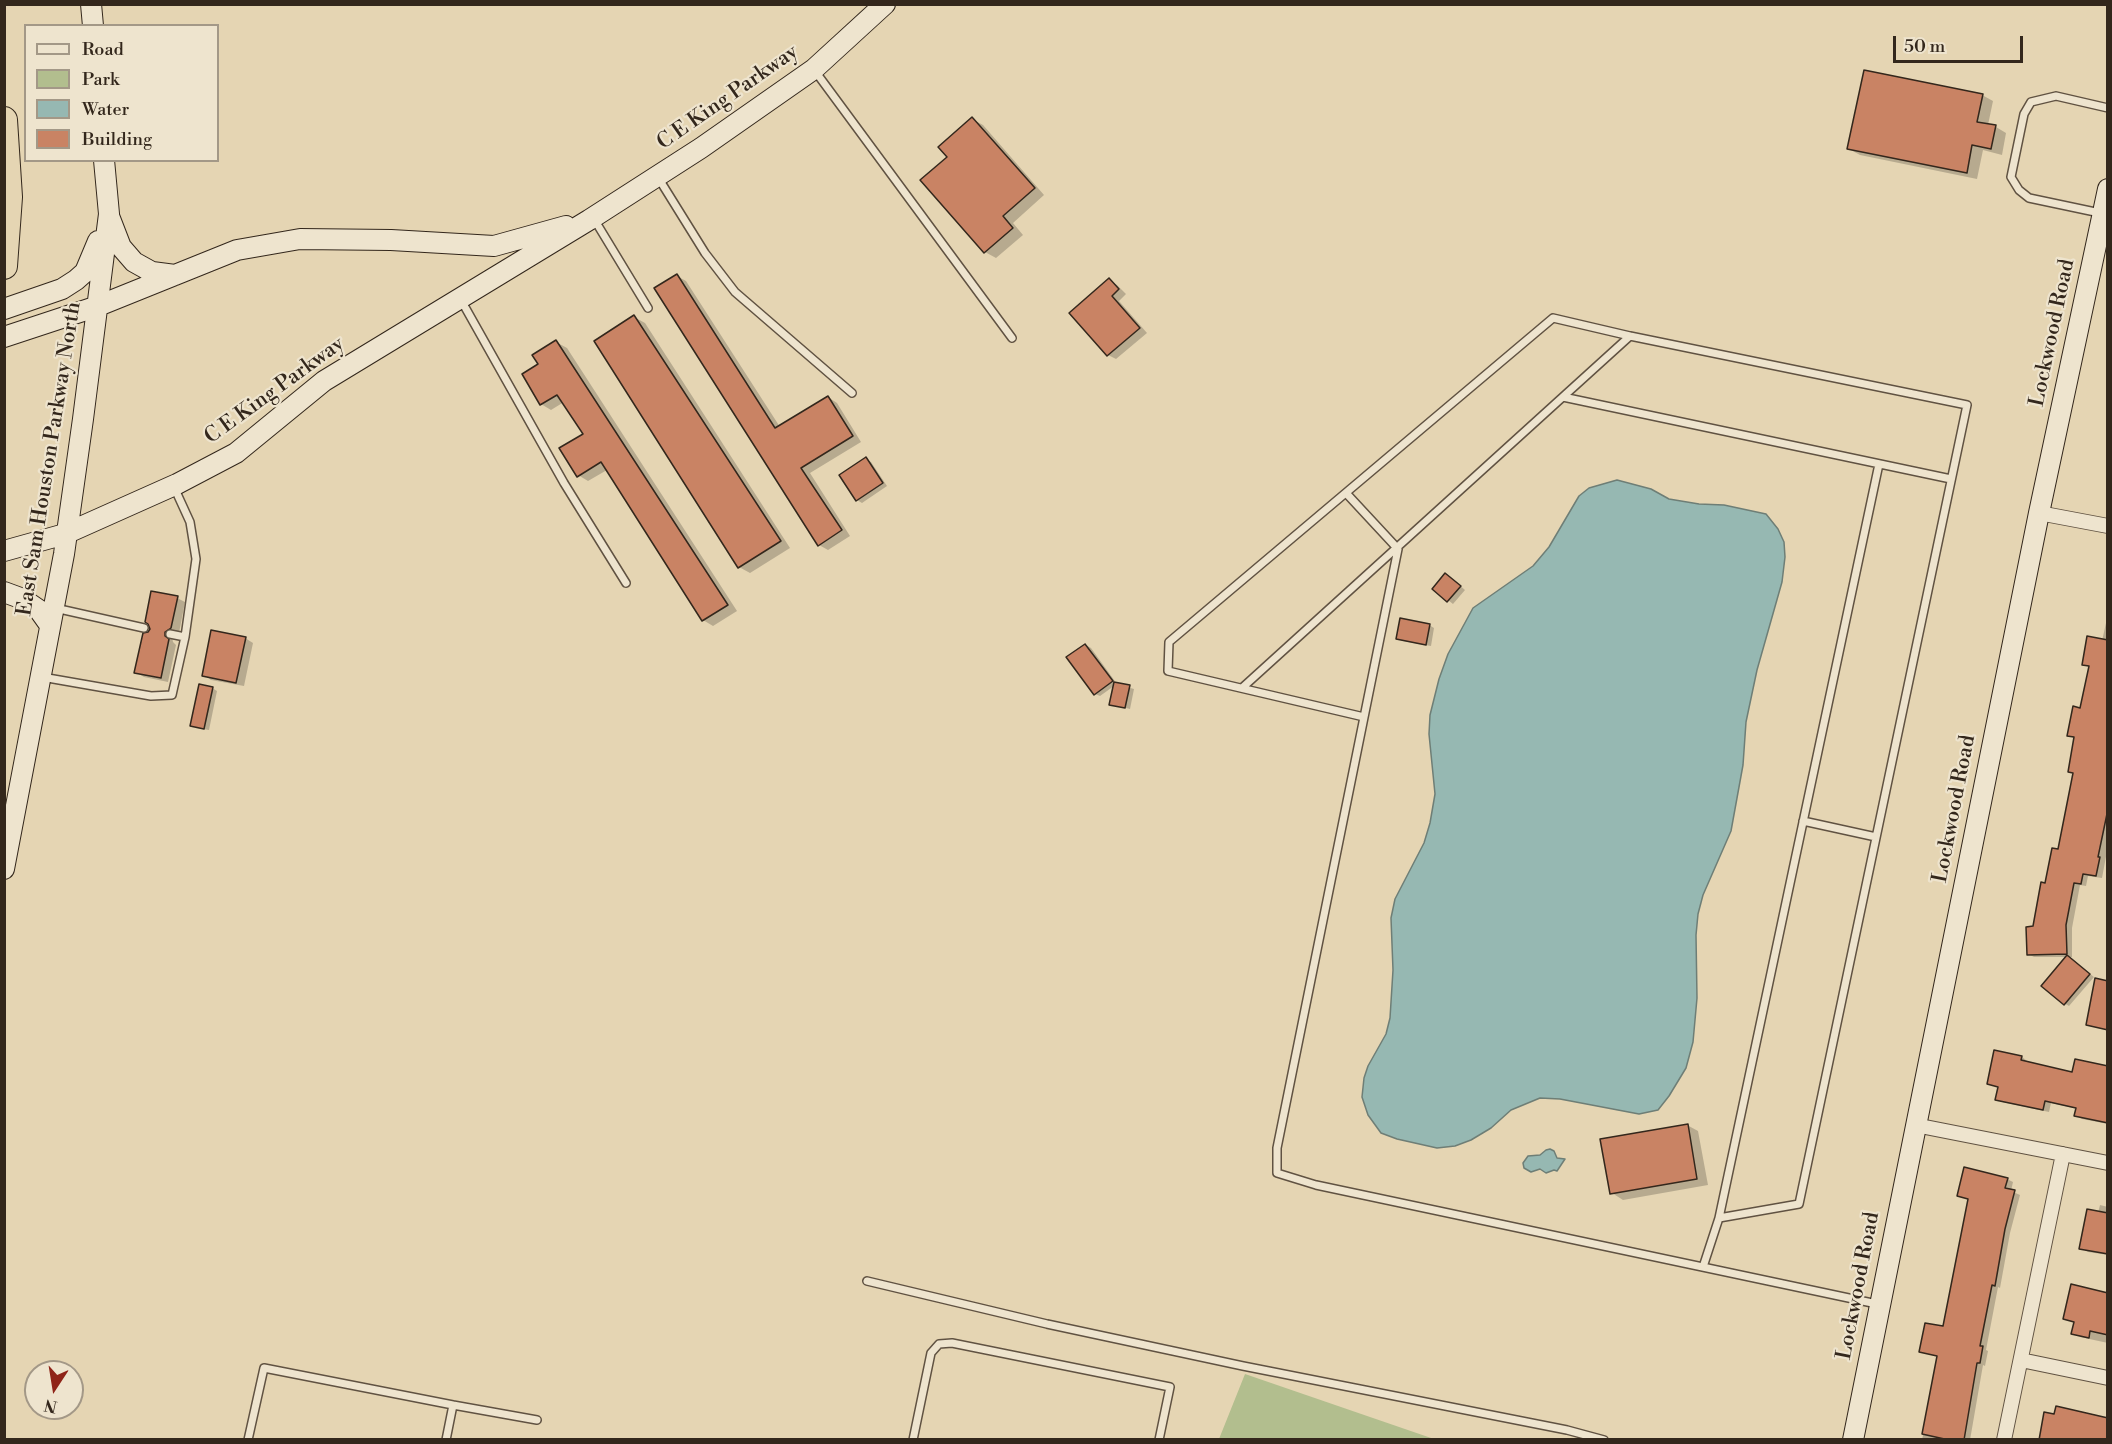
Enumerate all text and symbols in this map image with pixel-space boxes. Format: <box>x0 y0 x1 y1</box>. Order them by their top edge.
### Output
legend <box>24 24 219 162</box>
scale bar <box>1896 24 2026 62</box>
text: 50 m <box>1904 35 1945 58</box>
text: Road <box>82 38 124 61</box>
street label: C E King Parkway <box>653 40 803 156</box>
text: Park <box>82 68 119 91</box>
text: Water <box>82 98 129 121</box>
text: Building <box>82 128 152 151</box>
street label: Lockwood Road <box>2025 257 2081 409</box>
street label: East Sam Houston Parkway North <box>13 300 87 618</box>
street label: C E King Parkway <box>200 332 350 450</box>
street label: Lockwood Road <box>1928 733 1982 885</box>
street label: Lockwood Road <box>1832 1210 1886 1362</box>
north arrow <box>24 1360 84 1420</box>
text: N <box>42 1395 59 1417</box>

